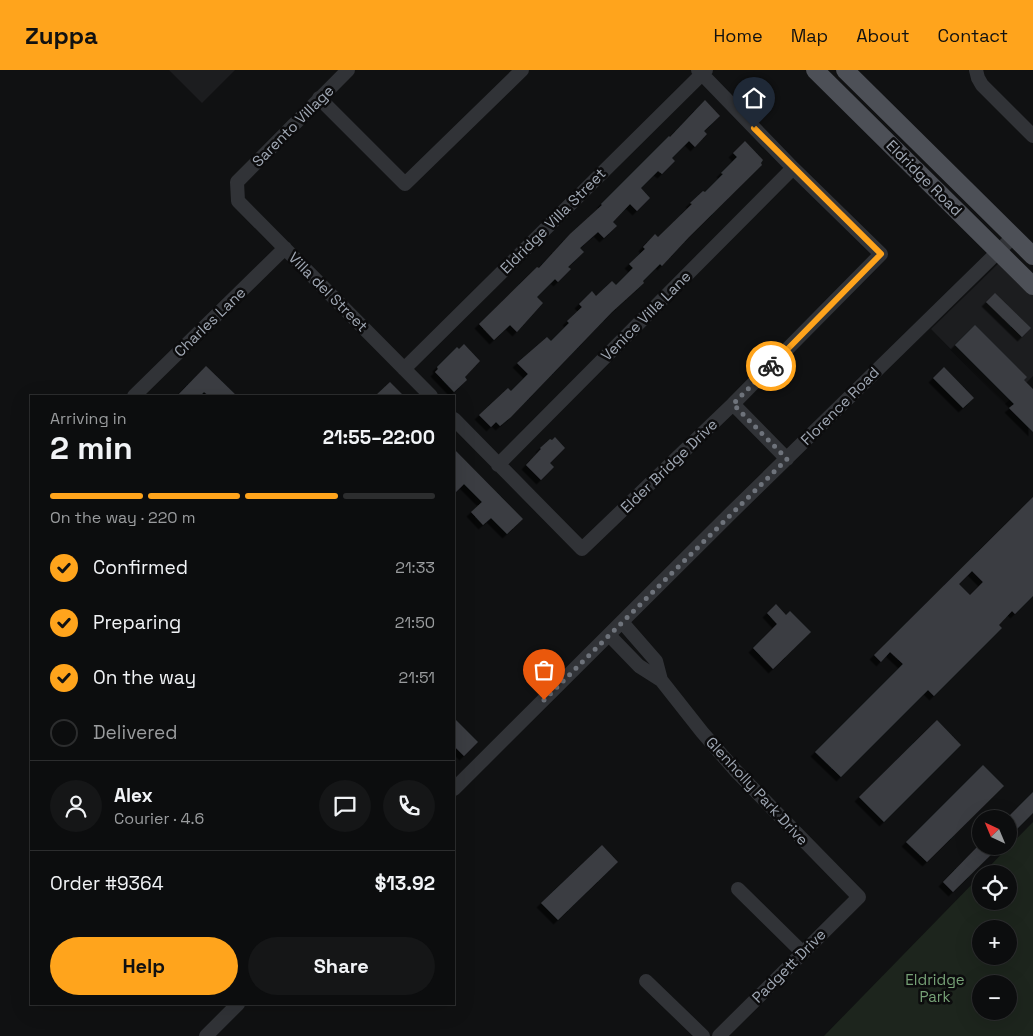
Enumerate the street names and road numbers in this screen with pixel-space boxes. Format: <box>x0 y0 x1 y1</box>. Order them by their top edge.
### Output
street label: Sarento Village <box>248 81 338 171</box>
street label: Eldridge Road <box>882 136 966 220</box>
street label: Eldridge Villa Street <box>496 164 609 277</box>
street label: Villa del Street <box>285 248 372 335</box>
street label: Venice Villa Lane <box>597 267 695 365</box>
street label: Charles Lane <box>170 283 250 361</box>
street label: Florence Road <box>797 363 883 449</box>
street label: Elder Bridge Drive <box>616 414 721 517</box>
street label: Glenholly Park Drive <box>702 732 813 849</box>
street label: Padgett Drive <box>748 925 830 1007</box>

